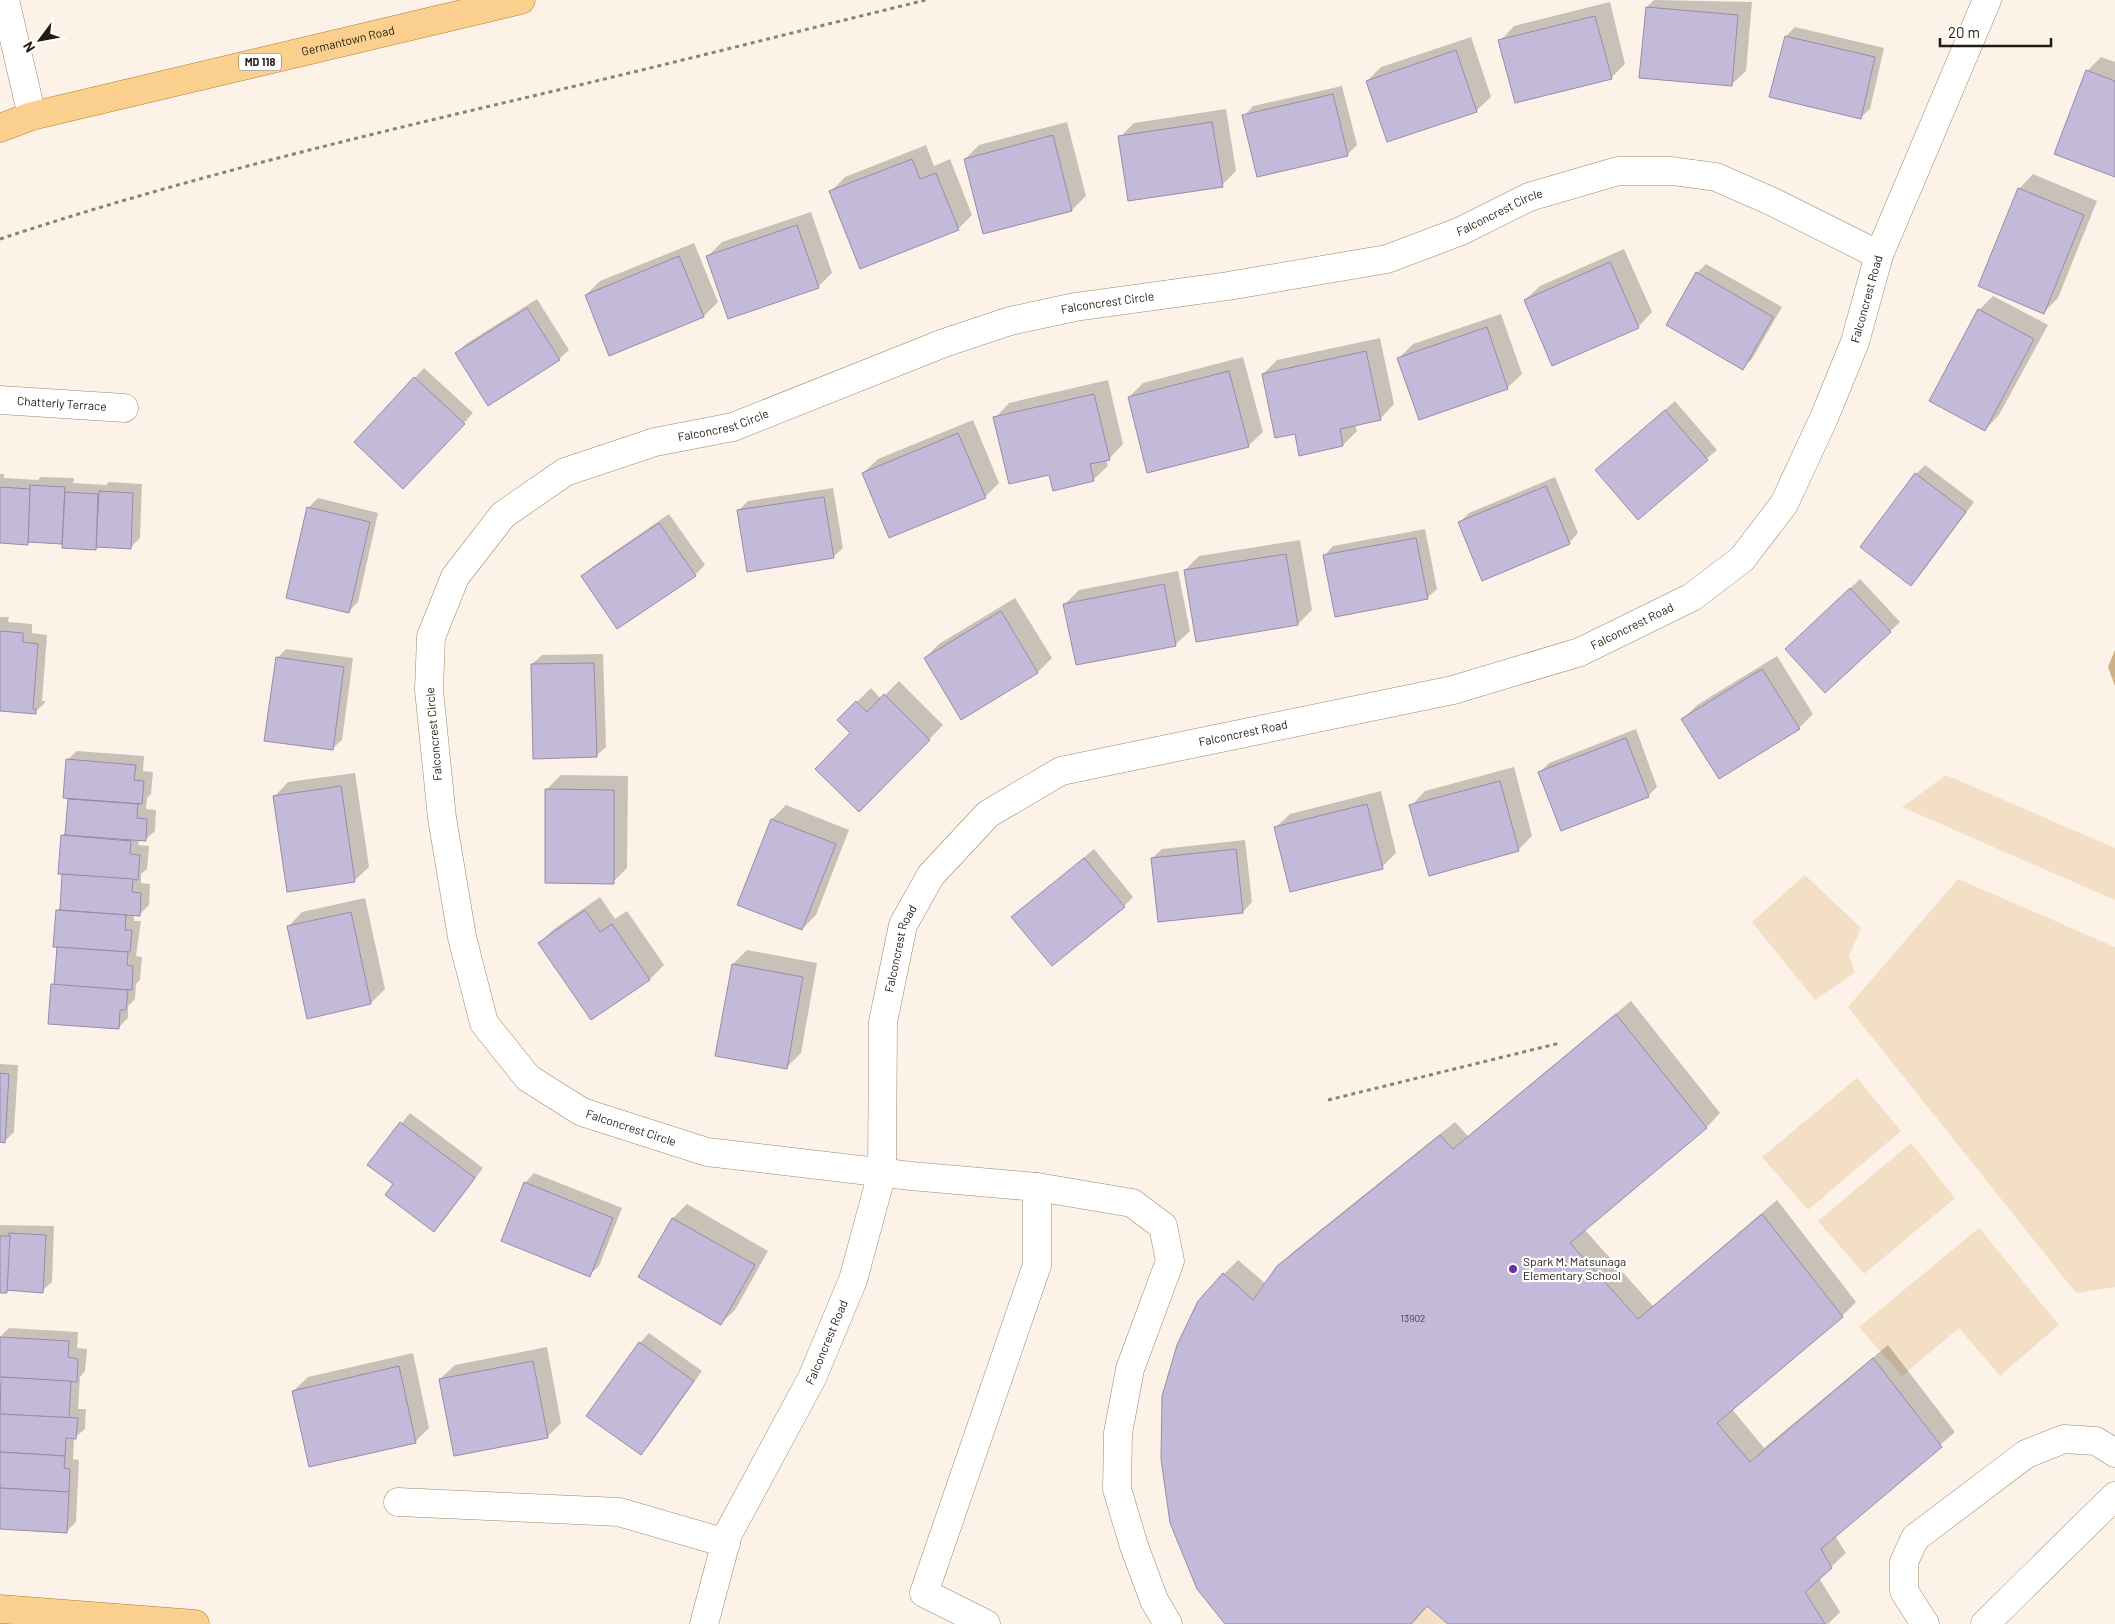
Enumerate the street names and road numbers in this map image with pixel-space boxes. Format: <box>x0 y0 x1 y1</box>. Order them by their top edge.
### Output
street label: Germantown Road <box>300 22 396 58</box>
road number: MD 118 <box>239 54 281 70</box>
street label: Falconcrest Circle <box>1454 185 1544 238</box>
street label: Falconcrest Road <box>1847 253 1885 344</box>
street label: Falconcrest Circle <box>1059 288 1155 316</box>
street label: Chatterly Terrace <box>17 393 107 413</box>
street label: Falconcrest Circle <box>676 406 770 443</box>
street label: Falconcrest Road <box>1588 599 1675 652</box>
street label: Falconcrest Circle <box>422 687 444 781</box>
street label: Falconcrest Road <box>1197 716 1289 748</box>
street label: Falconcrest Road <box>881 902 919 993</box>
street label: Falconcrest Circle <box>585 1106 678 1148</box>
street label: Falconcrest Road <box>802 1298 850 1387</box>

